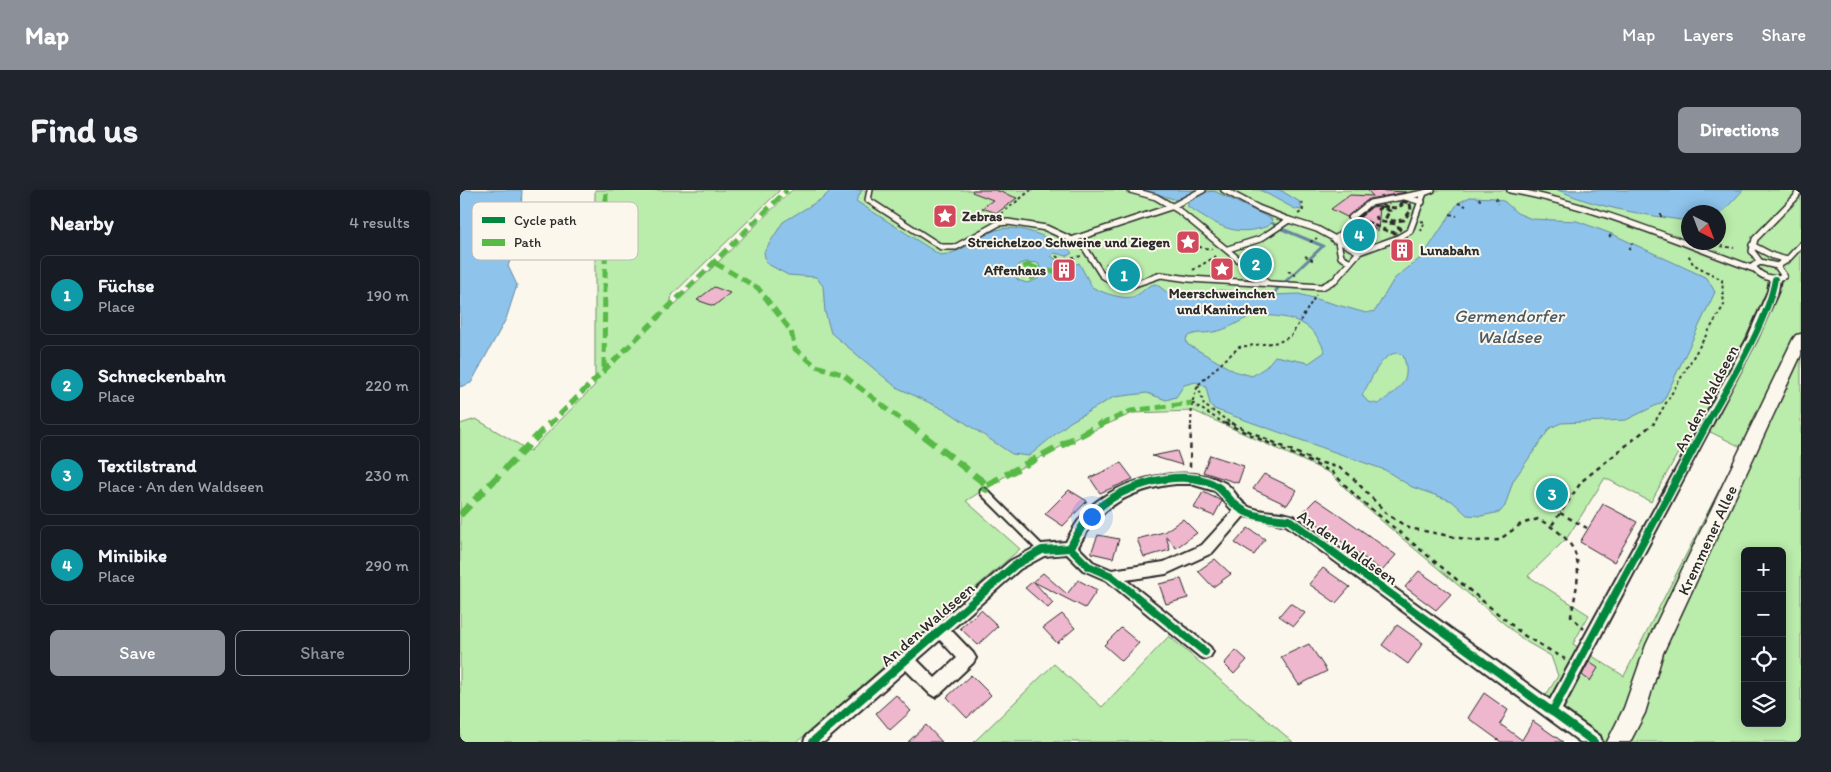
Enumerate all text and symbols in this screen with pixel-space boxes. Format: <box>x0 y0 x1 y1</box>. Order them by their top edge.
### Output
text: Map <box>25 21 69 50</box>
text: Map <box>1622 24 1655 46</box>
text: Layers <box>1683 24 1733 46</box>
text: Share <box>1761 24 1806 46</box>
button: Directions <box>1678 107 1801 153</box>
text: Find us <box>30 109 138 151</box>
legend <box>472 202 638 260</box>
place icon: Zebras <box>932 203 958 229</box>
north arrow <box>1681 205 1726 250</box>
place label: Zebras <box>962 208 1002 225</box>
text: Nearby <box>50 210 114 235</box>
text: Cycle path <box>514 212 577 229</box>
text: 4 results <box>349 213 410 232</box>
pin: 4 <box>1343 216 1375 254</box>
place icon: Streichelzoo Schweine und Ziegen <box>1175 229 1201 255</box>
text: Path <box>514 234 541 251</box>
place label: Streichelzoo Schweine und Ziegen <box>968 234 1171 251</box>
building icon: Lunabahn <box>1389 237 1415 263</box>
place label: Lunabahn <box>1420 242 1479 259</box>
pin: 2 <box>1240 245 1272 283</box>
pin: 1 <box>1108 256 1140 294</box>
place icon: Meerschweinchen und Kaninchen <box>1209 256 1235 282</box>
building icon: Affenhaus <box>1051 257 1077 283</box>
place label: Affenhaus <box>983 262 1046 279</box>
text: Füchse <box>98 274 154 297</box>
place label: Meerschweinchen und Kaninchen <box>1169 285 1275 318</box>
text: 1 <box>63 286 71 305</box>
text: 190 m <box>366 286 409 305</box>
text: Place <box>98 297 135 316</box>
water label: Germendorfer Waldsee <box>1454 305 1566 348</box>
street label: An den Waldseen <box>1670 342 1743 455</box>
text: Schneckenbahn <box>98 364 226 387</box>
text: 2 <box>63 376 71 395</box>
text: 220 m <box>365 376 409 395</box>
text: Place <box>98 387 135 406</box>
text: Textilstrand <box>98 454 196 477</box>
text: 3 <box>63 466 71 485</box>
text: 230 m <box>365 466 409 485</box>
pin: 3 <box>1536 475 1568 513</box>
text: Place · An den Waldseen <box>98 477 264 496</box>
street label: Kremmener Allee <box>1674 482 1741 598</box>
your location <box>1079 504 1105 530</box>
street label: An den Waldseen <box>1294 506 1401 589</box>
text: Minibike <box>98 544 167 567</box>
map controls <box>1741 547 1786 727</box>
button: + <box>1741 547 1786 592</box>
text: 4 <box>62 556 72 575</box>
text: 290 m <box>365 556 409 575</box>
text: Place <box>98 567 135 586</box>
street label: An den Waldseen <box>877 579 978 670</box>
button: − <box>1741 592 1786 637</box>
button: Save <box>50 630 225 676</box>
button: Share <box>235 630 410 676</box>
button: locate <box>1741 637 1786 682</box>
button: layers <box>1741 682 1786 727</box>

